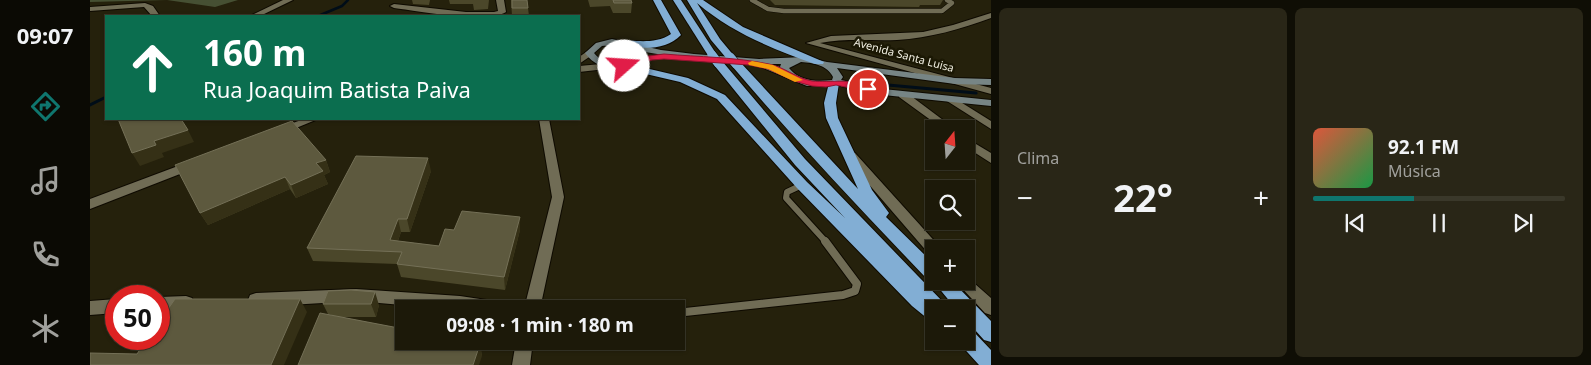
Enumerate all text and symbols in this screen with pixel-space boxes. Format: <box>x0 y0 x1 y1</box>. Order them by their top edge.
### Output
text: 09:07 <box>17 20 73 50</box>
text: 160 m <box>203 29 306 76</box>
street label: Avenida Santa Luisa <box>852 34 956 75</box>
icon: ahead <box>120 35 185 100</box>
position arrow <box>597 39 649 91</box>
pin <box>847 68 889 110</box>
text: Rua Joaquim Batista Paiva <box>203 74 471 104</box>
icon: arrive <box>854 75 882 103</box>
icon: directions <box>28 89 63 124</box>
north arrow <box>925 120 975 170</box>
map controls <box>925 120 975 350</box>
text: 92.1 FM <box>1388 134 1459 160</box>
text: Clima <box>1017 147 1059 169</box>
text: Música <box>1388 160 1441 182</box>
icon: music <box>28 163 63 198</box>
text: 22° <box>1113 171 1173 223</box>
text: − <box>1017 178 1033 216</box>
text: + <box>1253 178 1269 216</box>
button: search <box>925 180 975 230</box>
icon: previous <box>1341 209 1369 237</box>
icon: pause <box>1425 209 1453 237</box>
icon: next <box>1509 209 1537 237</box>
icon: phone <box>28 237 63 272</box>
button: + <box>925 240 975 290</box>
speed limit sign: 50 <box>105 285 170 350</box>
button: − <box>925 300 975 350</box>
icon: climate <box>28 311 63 346</box>
text: 09:08 · 1 min · 180 m <box>446 312 634 338</box>

